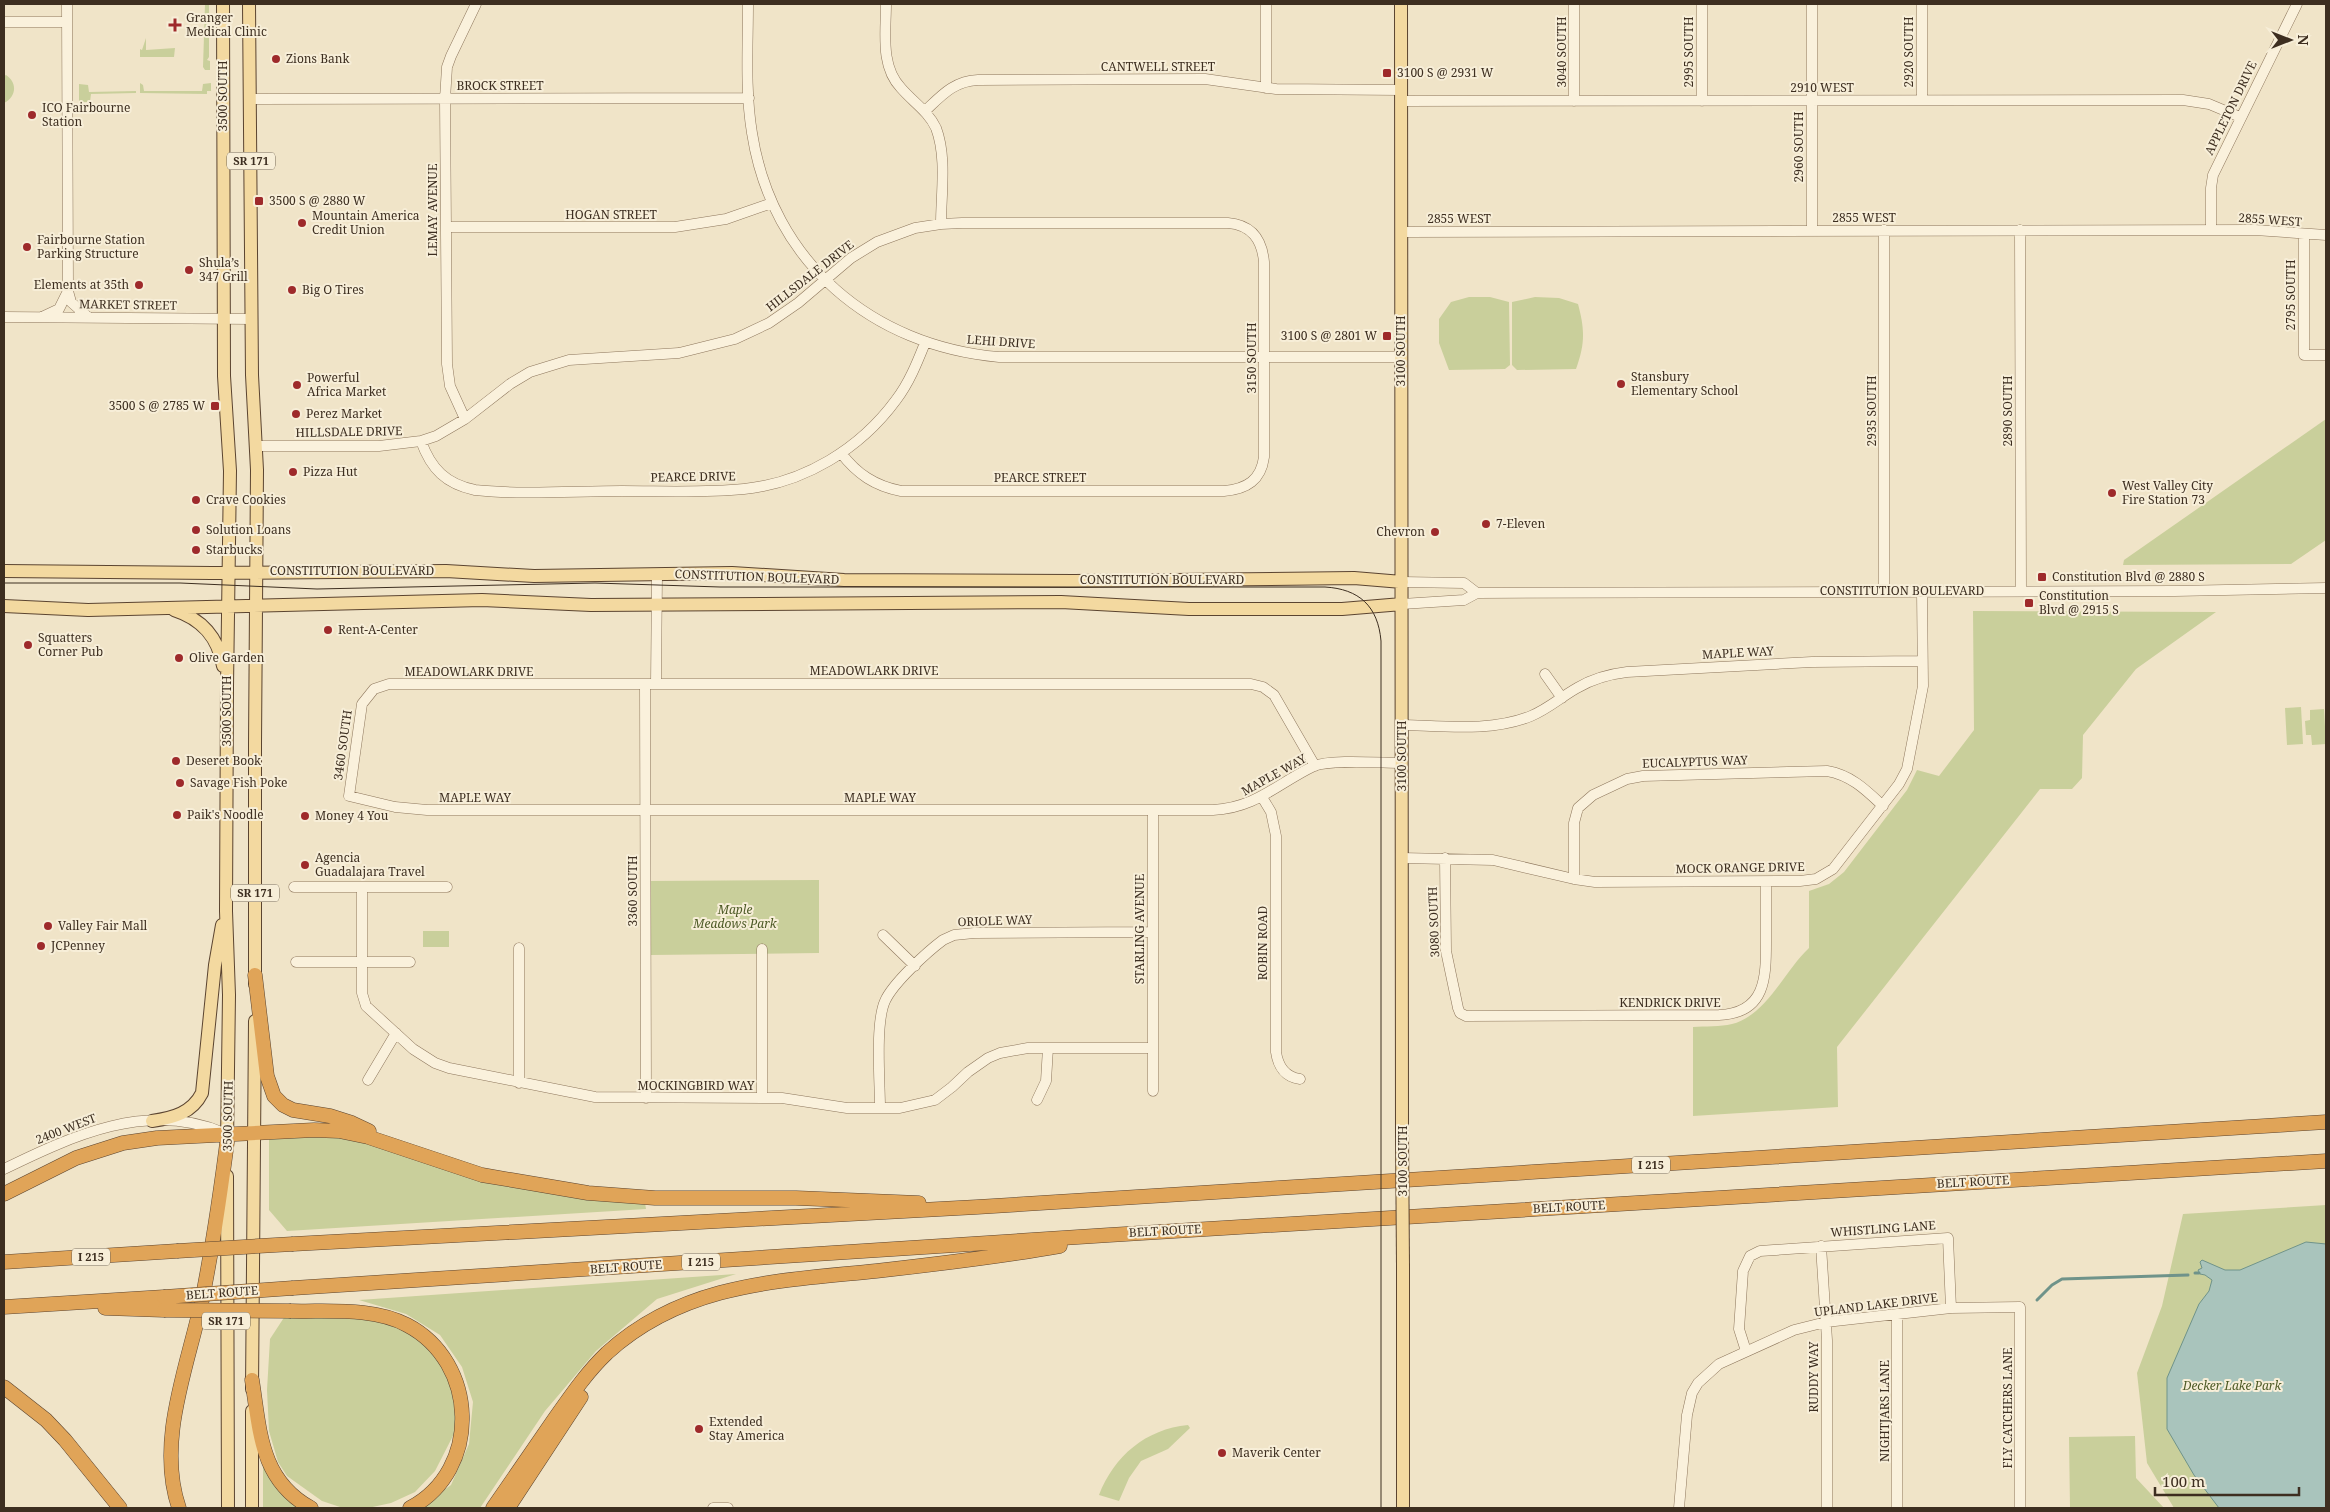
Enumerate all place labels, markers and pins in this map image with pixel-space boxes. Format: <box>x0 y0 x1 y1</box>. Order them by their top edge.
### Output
place label: Granger Medical Clinic <box>186 9 267 40</box>
marker: Granger Medical Clinic <box>168 18 182 32</box>
place label: Zions Bank <box>286 50 350 67</box>
marker: Zions Bank <box>270 53 282 65</box>
place label: 3100 S @ 2931 W <box>1397 64 1494 81</box>
marker: 3100 S @ 2931 W <box>1381 67 1393 79</box>
place label: ICO Fairbourne Station <box>42 99 130 130</box>
marker: ICO Fairbourne Station <box>26 109 38 121</box>
place label: 3500 S @ 2880 W <box>269 192 366 209</box>
marker: 3500 S @ 2880 W <box>253 195 265 207</box>
place label: Mountain America Credit Union <box>312 207 420 238</box>
marker: Mountain America Credit Union <box>296 217 308 229</box>
place label: Fairbourne Station Parking Structure <box>37 231 145 262</box>
marker: Fairbourne Station Parking Structure <box>21 241 33 253</box>
place label: Shula’s 347 Grill <box>199 254 248 285</box>
marker: Shula’s 347 Grill <box>183 264 195 276</box>
place label: Elements at 35th <box>34 276 129 293</box>
marker: Elements at 35th <box>133 279 145 291</box>
place label: Big O Tires <box>302 281 364 298</box>
marker: Big O Tires <box>286 284 298 296</box>
place label: 3100 S @ 2801 W <box>1281 327 1377 344</box>
marker: 3100 S @ 2801 W <box>1381 330 1393 342</box>
place label: Stansbury Elementary School <box>1631 368 1739 399</box>
place label: Powerful Africa Market <box>307 369 386 400</box>
marker: Stansbury Elementary School <box>1615 378 1627 390</box>
marker: Powerful Africa Market <box>291 379 303 391</box>
place label: 3500 S @ 2785 W <box>109 397 205 414</box>
marker: 3500 S @ 2785 W <box>209 400 221 412</box>
place label: Perez Market <box>306 405 382 422</box>
marker: Perez Market <box>290 408 302 420</box>
place label: Pizza Hut <box>303 463 358 480</box>
marker: Pizza Hut <box>287 466 299 478</box>
place label: West Valley City Fire Station 73 <box>2122 477 2213 508</box>
marker: West Valley City Fire Station 73 <box>2106 487 2118 499</box>
place label: Crave Cookies <box>206 491 286 508</box>
marker: Crave Cookies <box>190 494 202 506</box>
place label: 7-Eleven <box>1496 515 1545 532</box>
marker: 7-Eleven <box>1480 518 1492 530</box>
place label: Solution Loans <box>206 521 291 538</box>
place label: Chevron <box>1376 523 1425 540</box>
marker: Solution Loans <box>190 524 202 536</box>
marker: Chevron <box>1429 526 1441 538</box>
place label: Starbucks <box>206 541 263 558</box>
marker: Starbucks <box>190 544 202 556</box>
place label: Constitution Blvd @ 2880 S <box>2052 568 2205 585</box>
marker: Constitution Blvd @ 2880 S <box>2036 571 2048 583</box>
place label: Constitution Blvd @ 2915 S <box>2039 587 2119 618</box>
marker: Constitution Blvd @ 2915 S <box>2023 597 2035 609</box>
place label: Rent-A-Center <box>338 621 418 638</box>
marker: Rent-A-Center <box>322 624 334 636</box>
place label: Squatters Corner Pub <box>38 629 103 660</box>
marker: Squatters Corner Pub <box>22 639 34 651</box>
place label: Olive Garden <box>189 649 265 666</box>
marker: Olive Garden <box>173 652 185 664</box>
place label: Deseret Book <box>186 752 262 769</box>
marker: Deseret Book <box>170 755 182 767</box>
place label: Savage Fish Poke <box>190 774 287 791</box>
marker: Savage Fish Poke <box>174 777 186 789</box>
place label: Paik's Noodle <box>187 806 264 823</box>
place label: Money 4 You <box>315 807 389 824</box>
marker: Paik's Noodle <box>171 809 183 821</box>
marker: Money 4 You <box>299 810 311 822</box>
place label: Agencia Guadalajara Travel <box>315 849 425 880</box>
marker: Agencia Guadalajara Travel <box>299 859 311 871</box>
place label: Valley Fair Mall <box>58 917 148 934</box>
marker: Valley Fair Mall <box>42 920 54 932</box>
place label: JCPenney <box>50 937 105 954</box>
marker: JCPenney <box>35 940 47 952</box>
place label: Extended Stay America <box>709 1413 785 1444</box>
marker: Extended Stay America <box>693 1423 705 1435</box>
place label: Maverik Center <box>1232 1444 1321 1461</box>
marker: Maverik Center <box>1216 1447 1228 1459</box>

